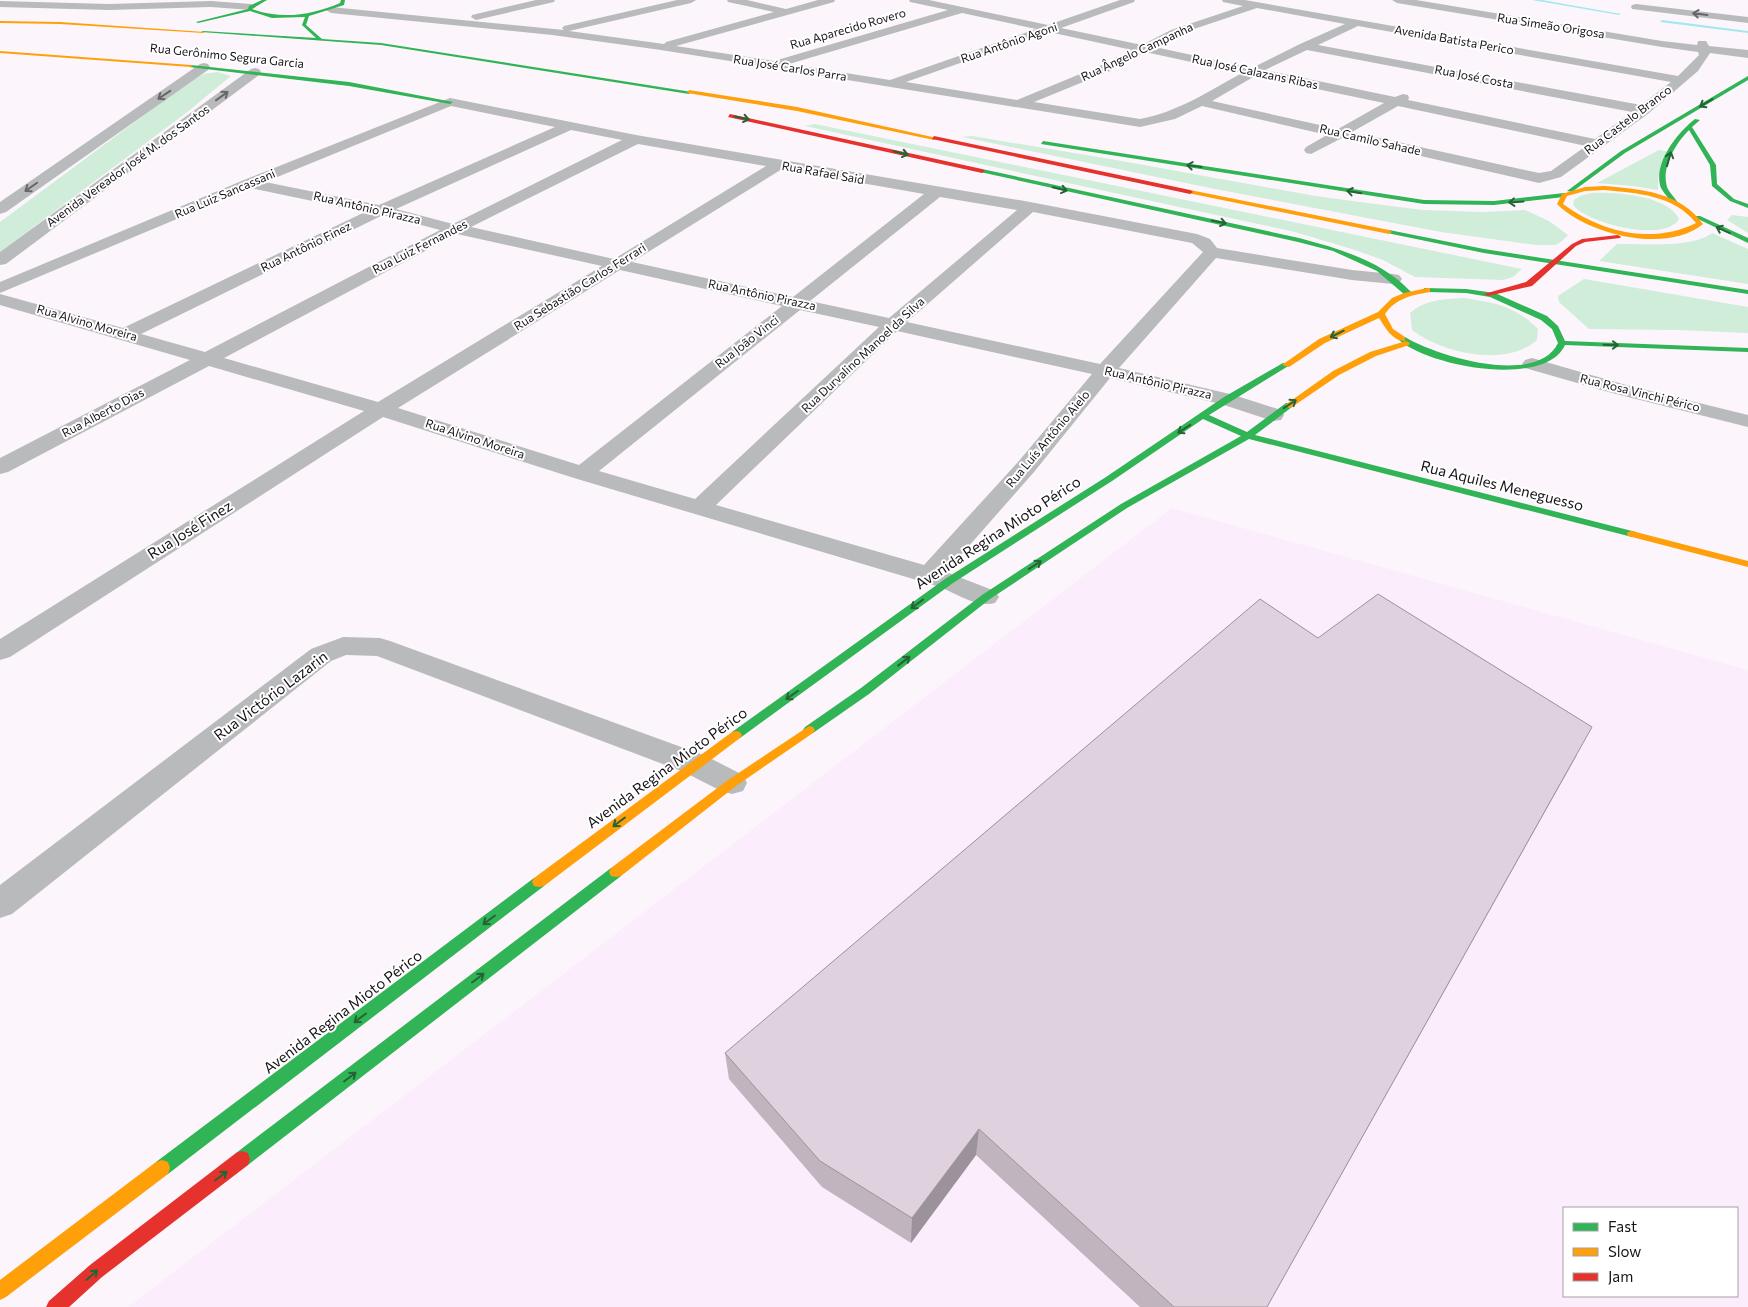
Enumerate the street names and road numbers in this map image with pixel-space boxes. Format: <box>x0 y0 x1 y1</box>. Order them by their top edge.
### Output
street label: Rua Aparecido Rovero <box>788 5 907 51</box>
street label: Rua Simeão Origosa <box>1496 10 1606 40</box>
street label: Rua Antônio Agoni <box>958 19 1059 65</box>
street label: Rua Ângelo Campanha <box>1078 19 1195 83</box>
street label: Avenida Batista Perico <box>1393 22 1515 56</box>
street label: Rua Gerônimo Segura Garcia <box>149 40 305 70</box>
street label: Rua José Carlos Parra <box>732 51 848 84</box>
street label: Rua José Calazans Ribas <box>1191 51 1320 92</box>
street label: Rua José Costa <box>1434 62 1515 91</box>
street label: Rua Castelo Branco <box>1581 82 1674 157</box>
street label: Avenida Vereador José M. dos Santos <box>43 101 212 230</box>
street label: Rua Camilo Sahade <box>1318 121 1422 157</box>
street label: Rua Rafael Said <box>781 158 866 186</box>
street label: Rua Luiz Sancassani <box>172 166 277 221</box>
street label: Rua Antônio Pirazza <box>312 188 422 226</box>
street label: Rua Luiz Fernandes <box>370 216 469 276</box>
street label: Rua Antônio Finez <box>258 218 353 274</box>
street label: Rua Sebastião Carlos Ferrari <box>511 240 648 333</box>
street label: Rua Antônio Pirazza <box>707 276 817 312</box>
street label: Rua Durvalino Manoel da Silva <box>798 294 927 415</box>
street label: Rua Alvino Moreira <box>35 301 139 343</box>
street label: Rua João Vinci <box>712 312 782 371</box>
street label: Rua Antônio Pirazza <box>1103 363 1213 401</box>
street label: Rua Rosa Vinchi Périco <box>1579 370 1702 414</box>
street label: Rua Alberto Dias <box>59 385 146 440</box>
street label: Rua Luís Antônio Aielo <box>1003 387 1092 490</box>
street label: Rua Alvino Moreira <box>424 415 527 461</box>
street label: Rua Aquiles Meneguesso <box>1419 456 1586 514</box>
street label: Avenida Regina Mioto Périco <box>911 472 1084 593</box>
street label: Rua José Finez <box>144 496 235 562</box>
street label: Rua Victório Lazarin <box>210 647 331 744</box>
street label: Avenida Regina Mioto Périco <box>583 703 750 831</box>
street label: Avenida Regina Mioto Périco <box>260 946 425 1077</box>

